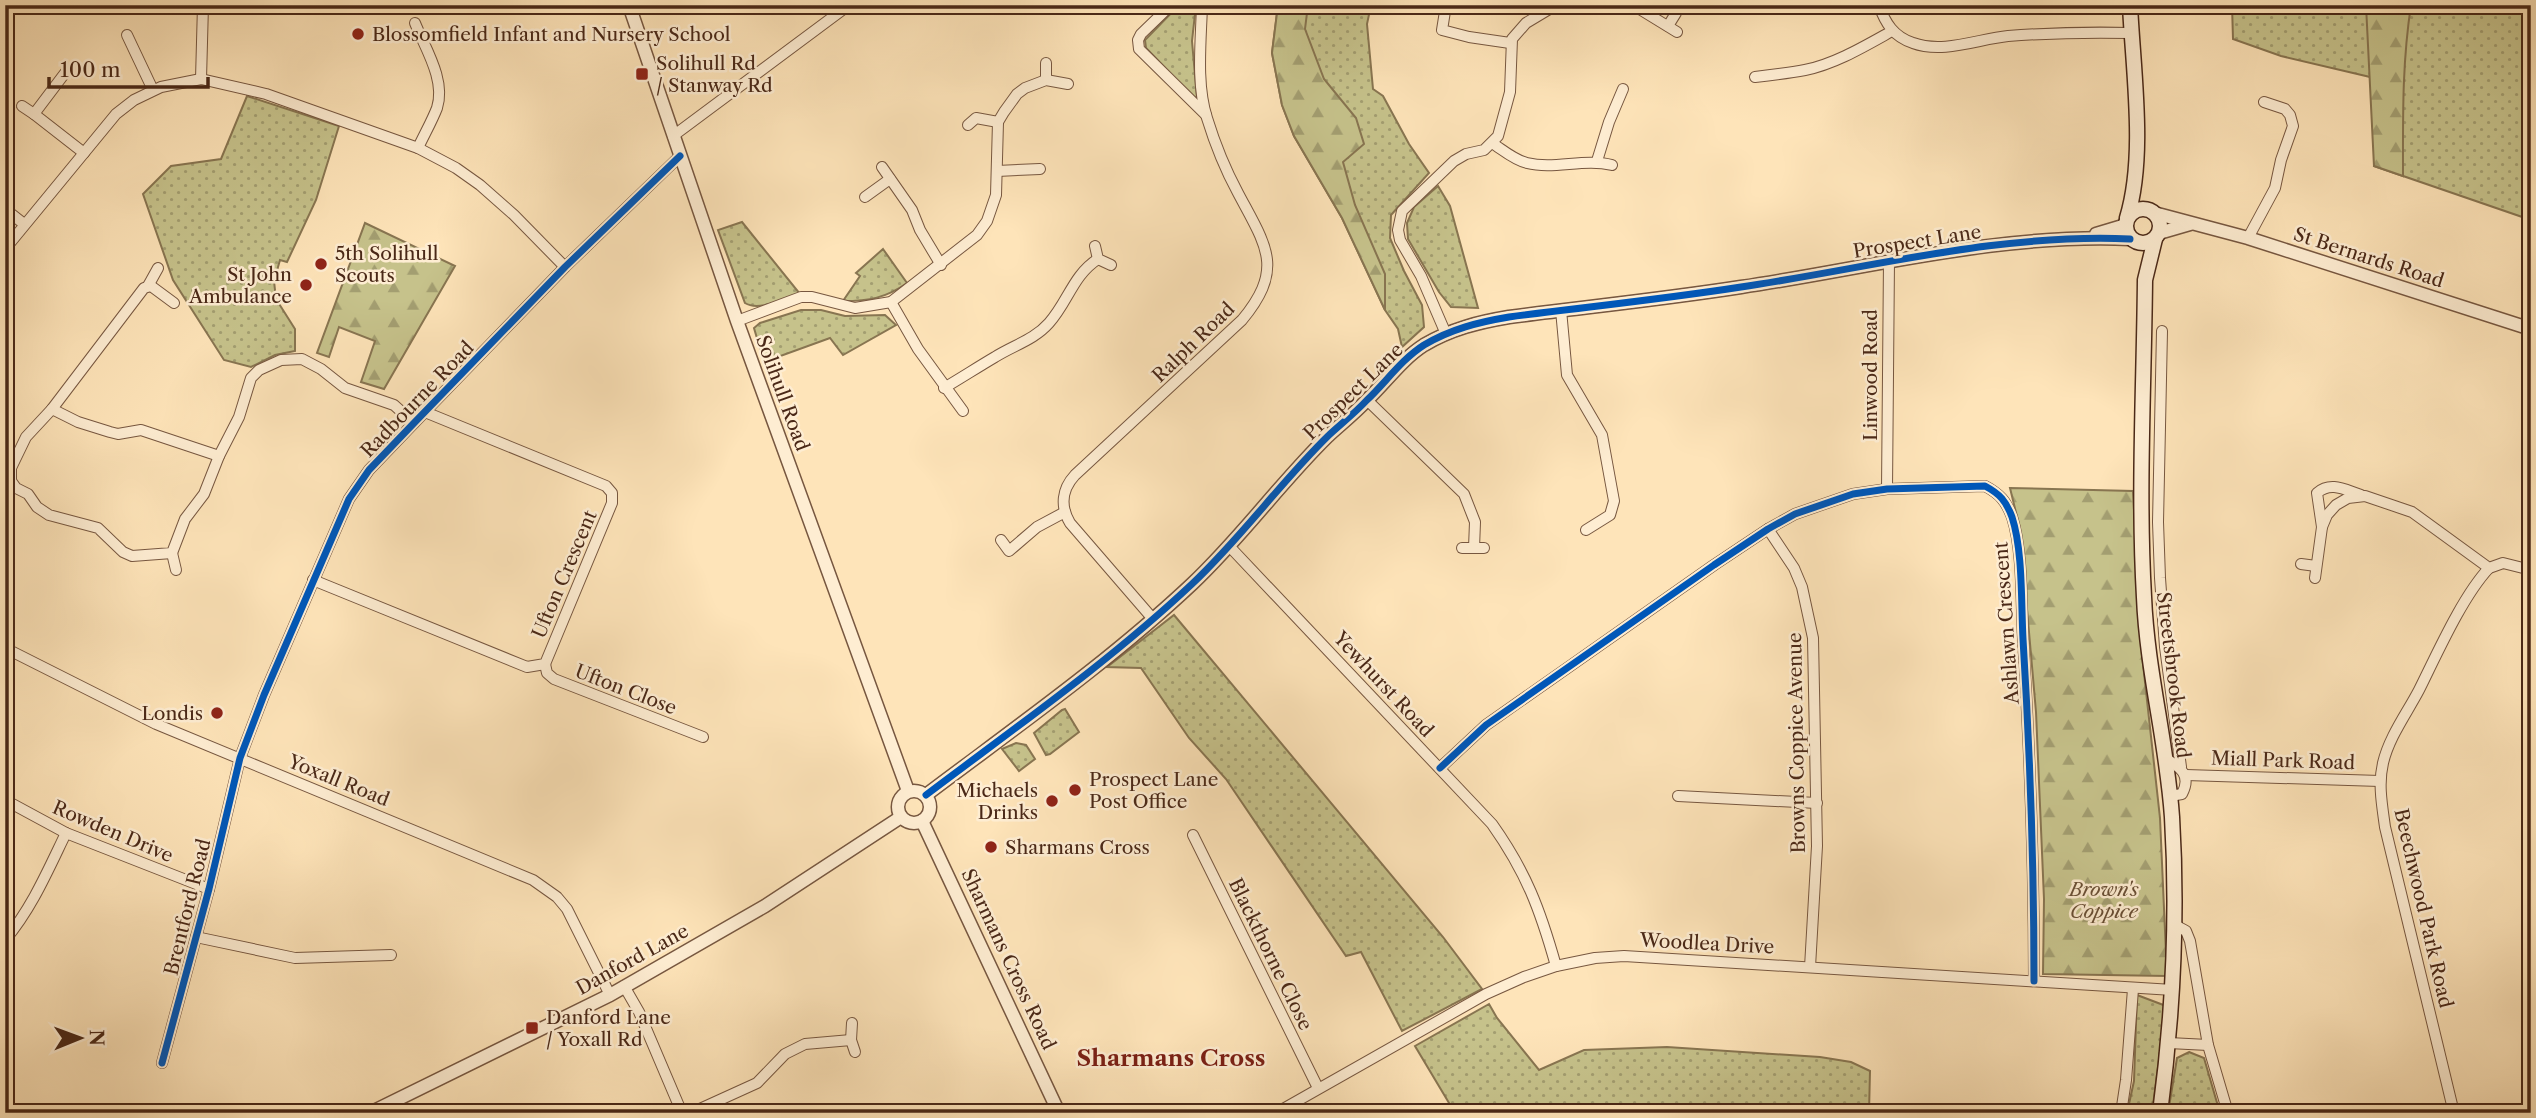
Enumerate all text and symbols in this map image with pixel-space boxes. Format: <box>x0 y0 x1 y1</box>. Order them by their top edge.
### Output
place label: Blossomfield Infant and Nursery School <box>372 23 731 46</box>
marker: Blossomfield Infant and Nursery School <box>350 26 366 42</box>
scale bar <box>49 46 208 90</box>
place label: Solihull Rd / Stanway Rd <box>656 52 773 97</box>
text: 100 m <box>60 57 121 82</box>
marker: Solihull Rd / Stanway Rd <box>634 66 650 82</box>
street label: Prospect Lane <box>1851 220 1983 263</box>
street label: St Bernards Road <box>2291 222 2447 293</box>
place label: 5th Solihull Scouts <box>335 242 439 287</box>
marker: 5th Solihull Scouts <box>313 256 329 272</box>
place label: St John Ambulance <box>188 263 292 308</box>
marker: St John Ambulance <box>298 277 314 293</box>
street label: Ralph Road <box>1148 297 1239 387</box>
street label: Linwood Road <box>1859 309 1882 441</box>
street label: Solihull Road <box>751 332 814 455</box>
street label: Radbourne Road <box>356 336 479 462</box>
street label: Prospect Lane <box>1299 338 1408 445</box>
street label: Ufton Crescent <box>527 507 602 642</box>
street label: Ashlawn Crescent <box>1989 541 2024 706</box>
street label: Streetsbrook Road <box>2152 591 2195 760</box>
street label: Yewhurst Road <box>1328 626 1439 742</box>
street label: Browns Coppice Avenue <box>1783 632 1810 854</box>
street label: Ufton Close <box>572 660 680 719</box>
place label: Londis <box>141 702 203 725</box>
marker: Londis <box>209 705 225 721</box>
street label: Miall Park Road <box>2210 746 2356 775</box>
street label: Yoxall Road <box>284 749 393 811</box>
place label: Prospect Lane Post Office <box>1089 768 1218 813</box>
place label: Michaels Drinks <box>957 779 1038 824</box>
marker: Prospect Lane Post Office <box>1067 782 1083 798</box>
marker: Michaels Drinks <box>1044 793 1060 809</box>
street label: Rowden Drive <box>49 796 176 867</box>
street label: Beechwood Park Road <box>2389 806 2458 1011</box>
street label: Brentford Road <box>159 836 216 978</box>
place label: Sharmans Cross <box>1005 836 1150 859</box>
marker: Sharmans Cross <box>983 839 999 855</box>
street label: Sharmans Cross Road <box>957 865 1061 1054</box>
street label: Blackthorne Close <box>1224 874 1317 1034</box>
park label: Brown's Coppice <box>2067 878 2139 923</box>
street label: Danford Lane <box>572 919 692 1000</box>
street label: Woodlea Drive <box>1638 928 1775 959</box>
north arrow <box>46 1002 116 1072</box>
place label: Danford Lane / Yoxall Rd <box>546 1006 671 1051</box>
marker: Danford Lane / Yoxall Rd <box>524 1020 540 1036</box>
text: N <box>85 1029 108 1046</box>
district label: Sharmans Cross <box>1077 1044 1265 1072</box>

